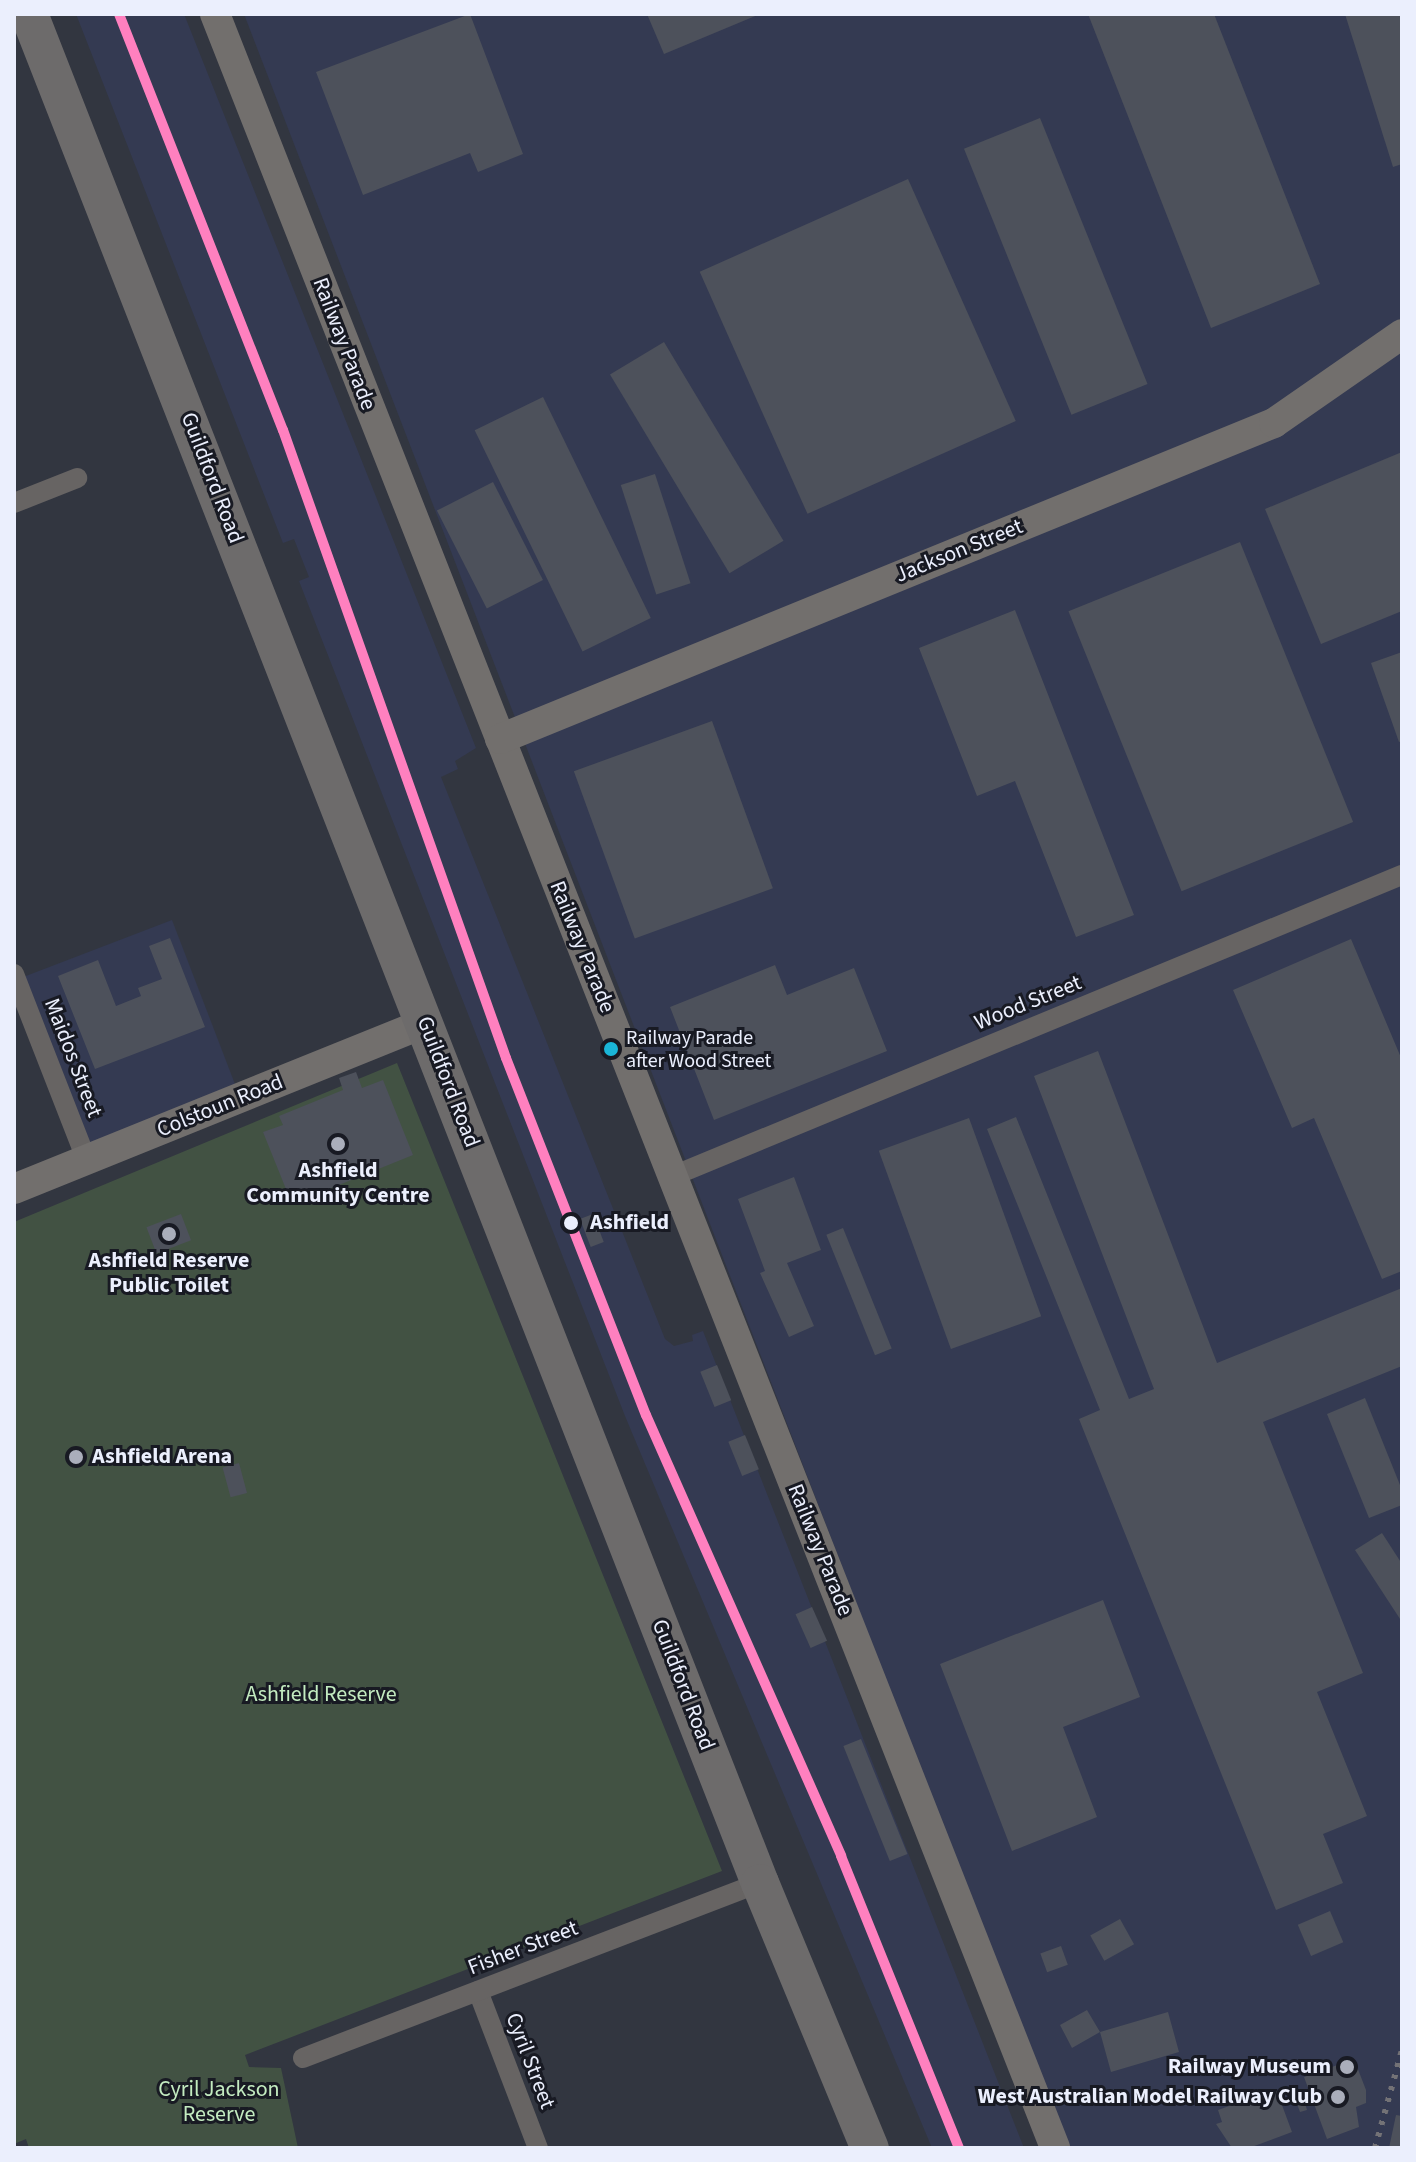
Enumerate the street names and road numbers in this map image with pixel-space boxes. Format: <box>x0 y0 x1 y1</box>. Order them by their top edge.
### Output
street label: Railway Parade <box>307 274 381 414</box>
street label: Guildford Road <box>175 409 249 547</box>
street label: Jackson Street <box>891 513 1027 589</box>
street label: Railway Parade <box>544 877 620 1017</box>
street label: Wood Street <box>971 970 1085 1036</box>
street label: Maidos Street <box>38 995 108 1121</box>
street label: Guildford Road <box>411 1013 485 1151</box>
street label: Colstoun Road <box>153 1069 287 1143</box>
street label: Railway Parade <box>782 1480 858 1620</box>
street label: Guildford Road <box>646 1616 720 1754</box>
street label: Fisher Street <box>464 1915 582 1981</box>
street label: Cyril Street <box>500 2009 560 2113</box>

